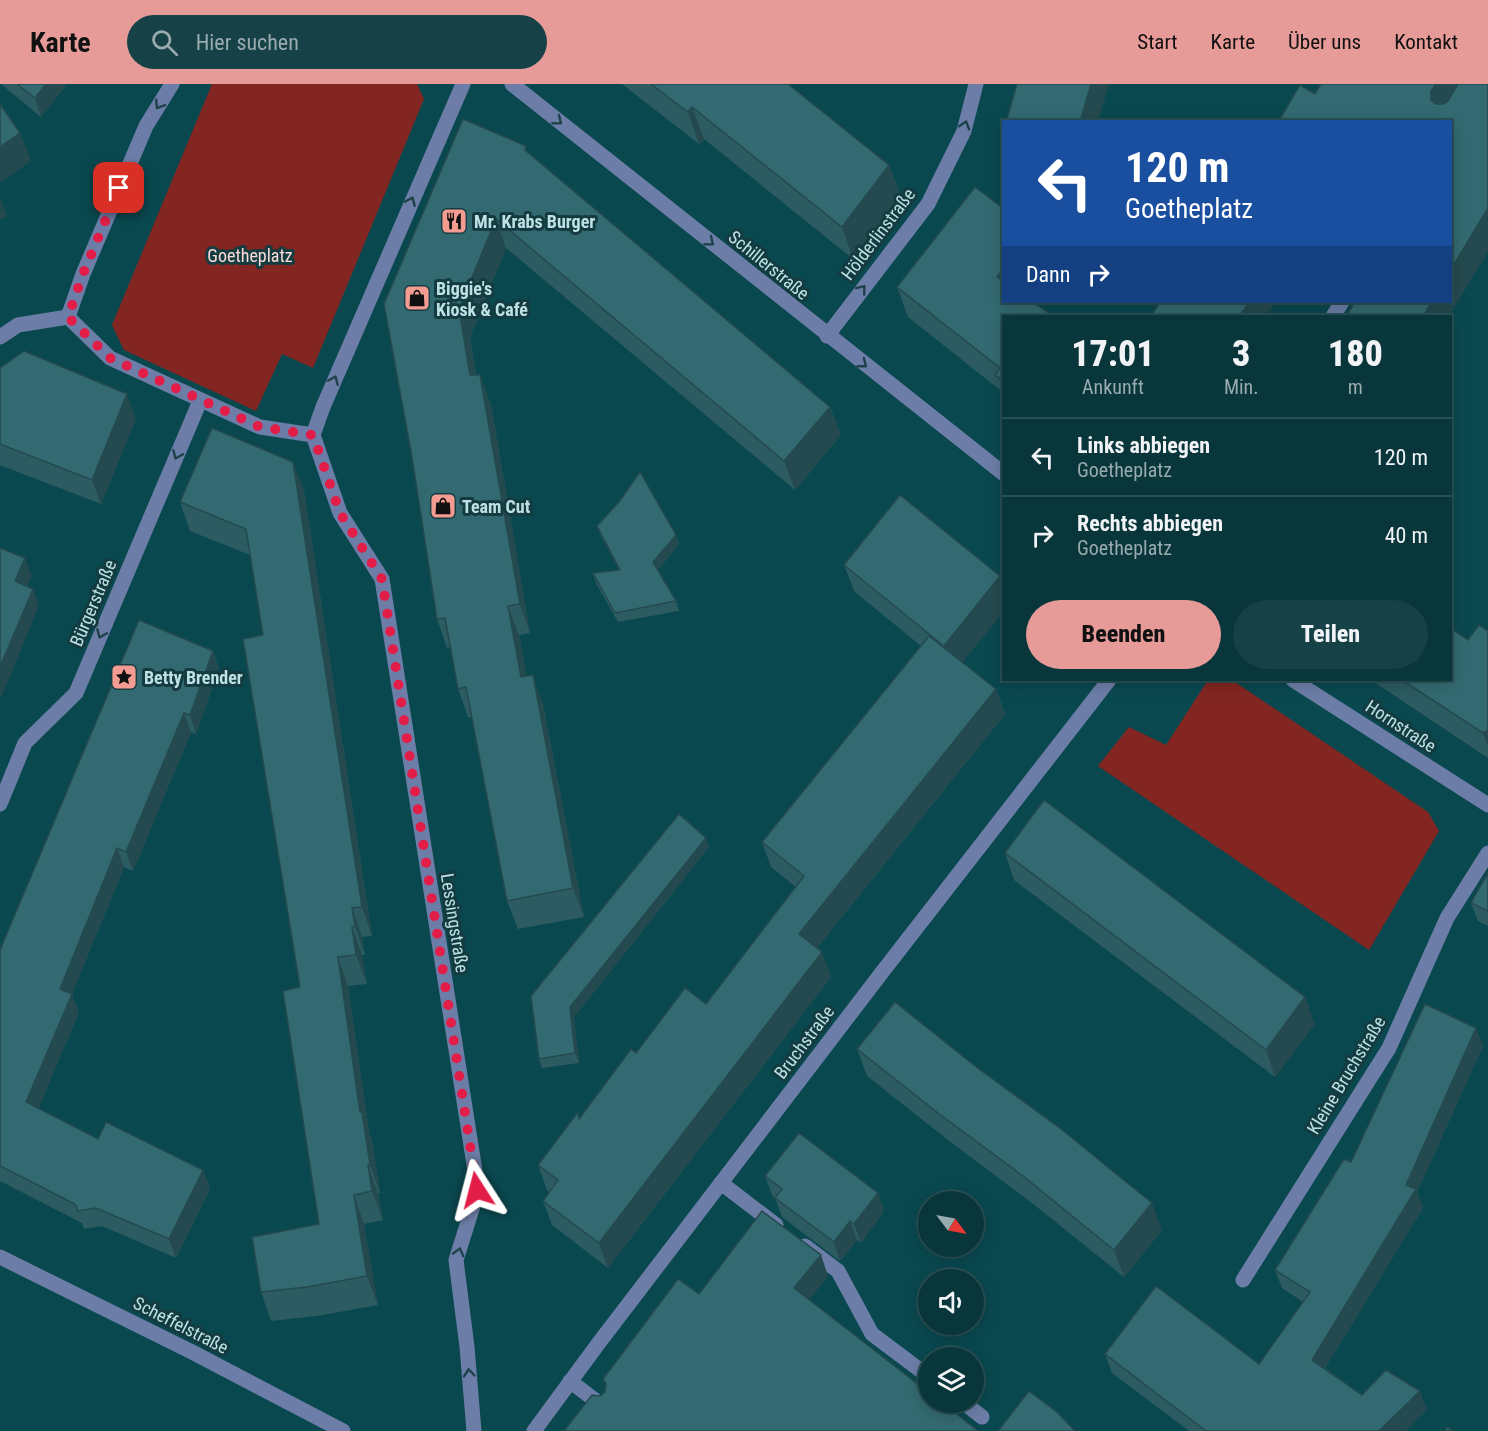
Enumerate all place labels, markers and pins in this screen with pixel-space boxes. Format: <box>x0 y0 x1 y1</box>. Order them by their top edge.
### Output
pin <box>93 162 144 213</box>
restaurant icon: Mr. Krabs Burger <box>439 206 469 236</box>
place label: Mr. Krabs Burger <box>474 211 595 232</box>
place label: Biggie's Kiosk & Café <box>436 278 528 320</box>
shop icon: Biggie's Kiosk & Café <box>402 283 432 313</box>
shop icon: Team Cut <box>428 491 458 521</box>
place label: Team Cut <box>462 496 531 517</box>
place icon: Betty Brender <box>109 662 139 692</box>
place label: Betty Brender <box>144 667 243 688</box>

